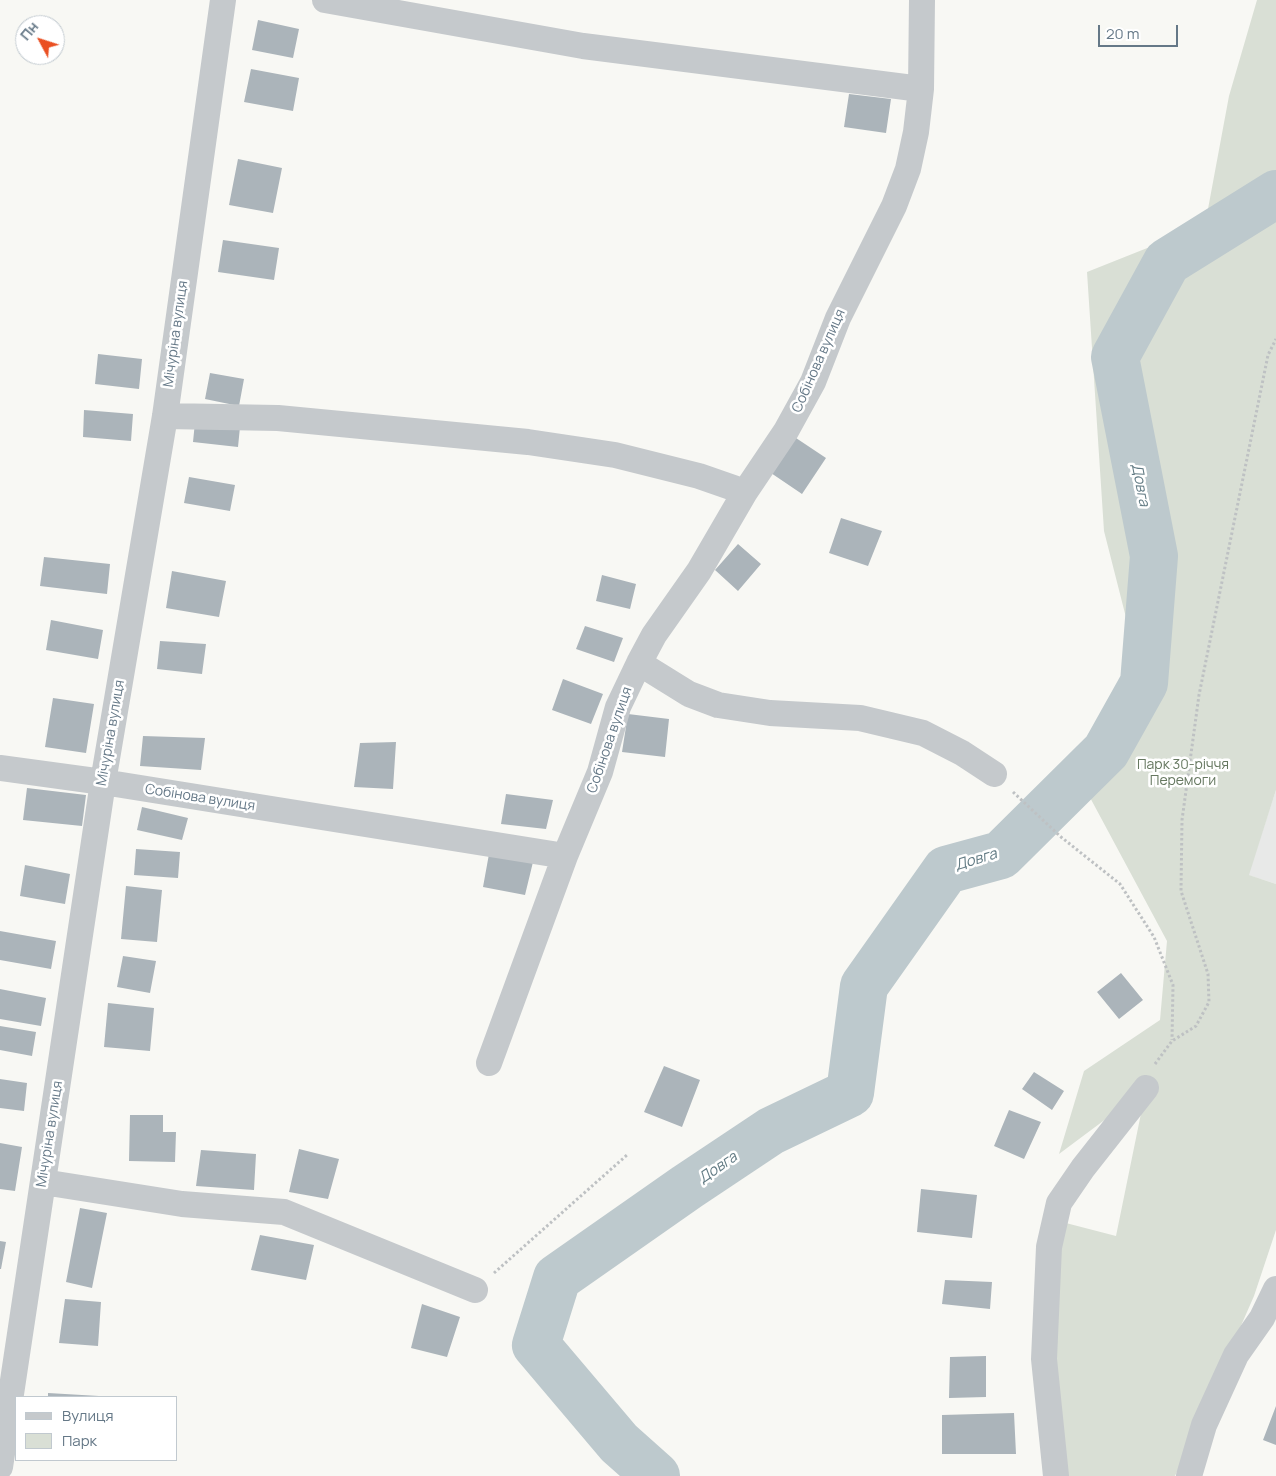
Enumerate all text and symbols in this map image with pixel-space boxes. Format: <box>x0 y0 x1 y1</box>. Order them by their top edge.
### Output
north arrow <box>15 15 65 65</box>
scale bar <box>1101 15 1181 47</box>
text: Пн <box>16 17 42 44</box>
text: 20 m <box>1106 23 1139 44</box>
street label: Мічуріна вулиця <box>160 280 192 388</box>
street label: Собінова вулиця <box>789 307 849 415</box>
water label: Довга <box>1127 462 1153 508</box>
street label: Мічуріна вулиця <box>93 679 129 787</box>
street label: Собінова вулиця <box>584 685 636 795</box>
park label: Парк 30-річчя Перемоги <box>1137 757 1229 790</box>
street label: Собінова вулиця <box>144 781 256 815</box>
water label: Довга <box>953 845 999 875</box>
street label: Мічуріна вулиця <box>33 1080 67 1188</box>
water label: Довга <box>695 1148 741 1188</box>
legend <box>15 1396 178 1461</box>
text: Вулиця <box>62 1405 114 1426</box>
text: Парк <box>62 1430 97 1451</box>

